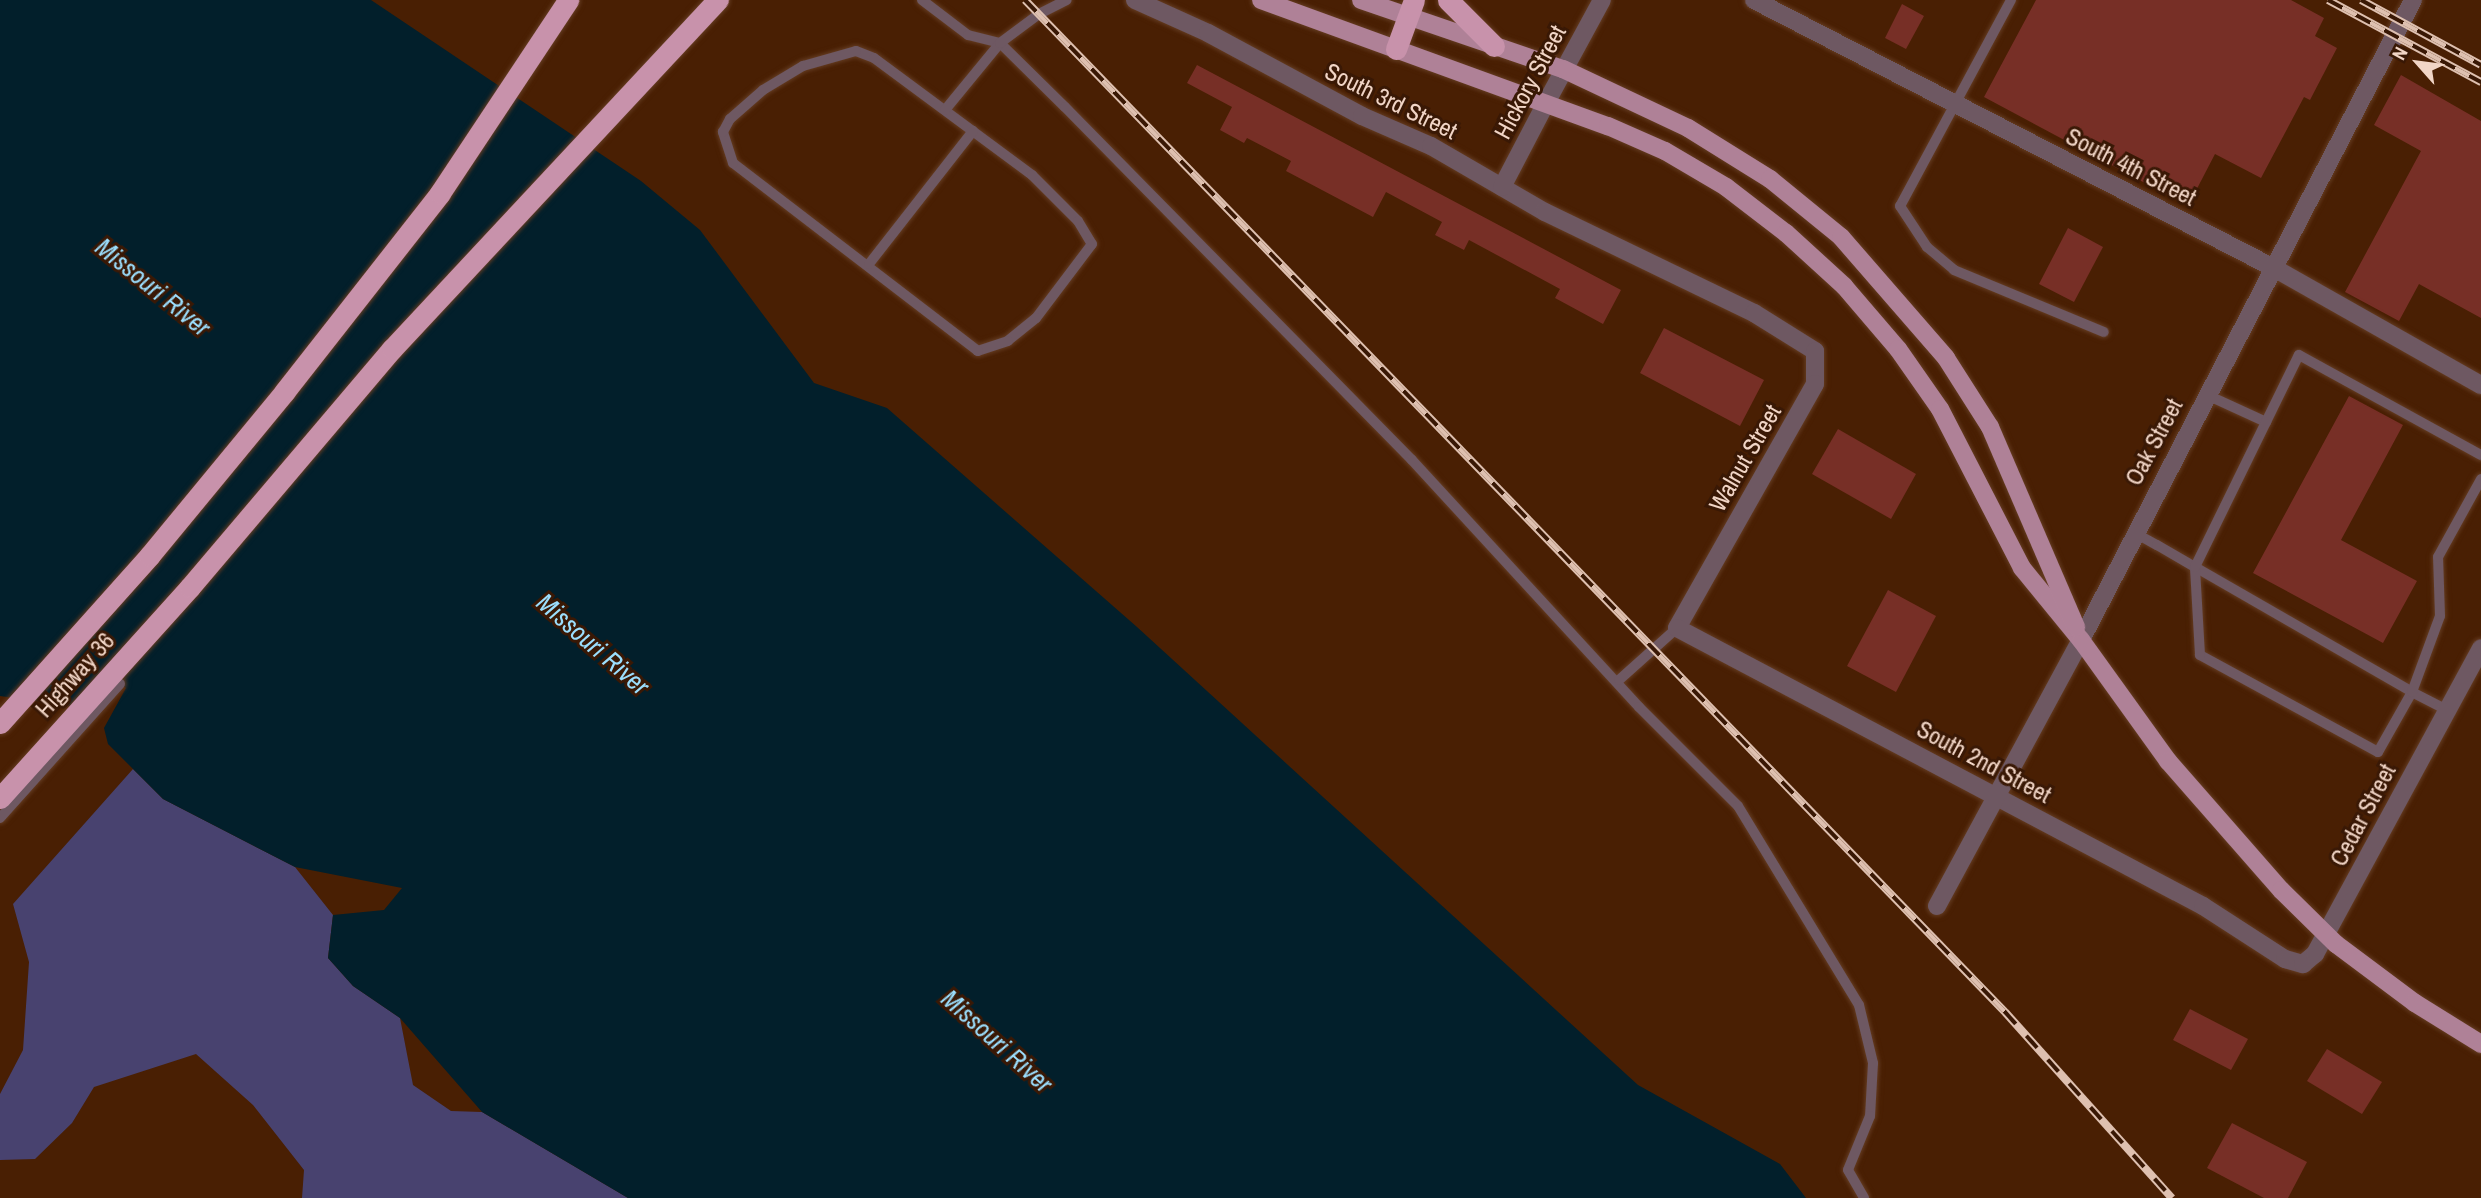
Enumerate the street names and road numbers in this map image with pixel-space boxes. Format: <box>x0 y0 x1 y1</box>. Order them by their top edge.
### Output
street label: Hickory Street <box>1488 20 1572 144</box>
street label: South 3rd Street <box>1320 57 1462 145</box>
street label: South 4th Street <box>2061 122 2201 212</box>
street label: Oak Street <box>2119 394 2189 490</box>
street label: Walnut Street <box>1703 399 1787 517</box>
street label: Highway 36 <box>30 627 120 723</box>
street label: South 2nd Street <box>1912 715 2056 809</box>
street label: Cedar Street <box>2324 759 2402 871</box>

